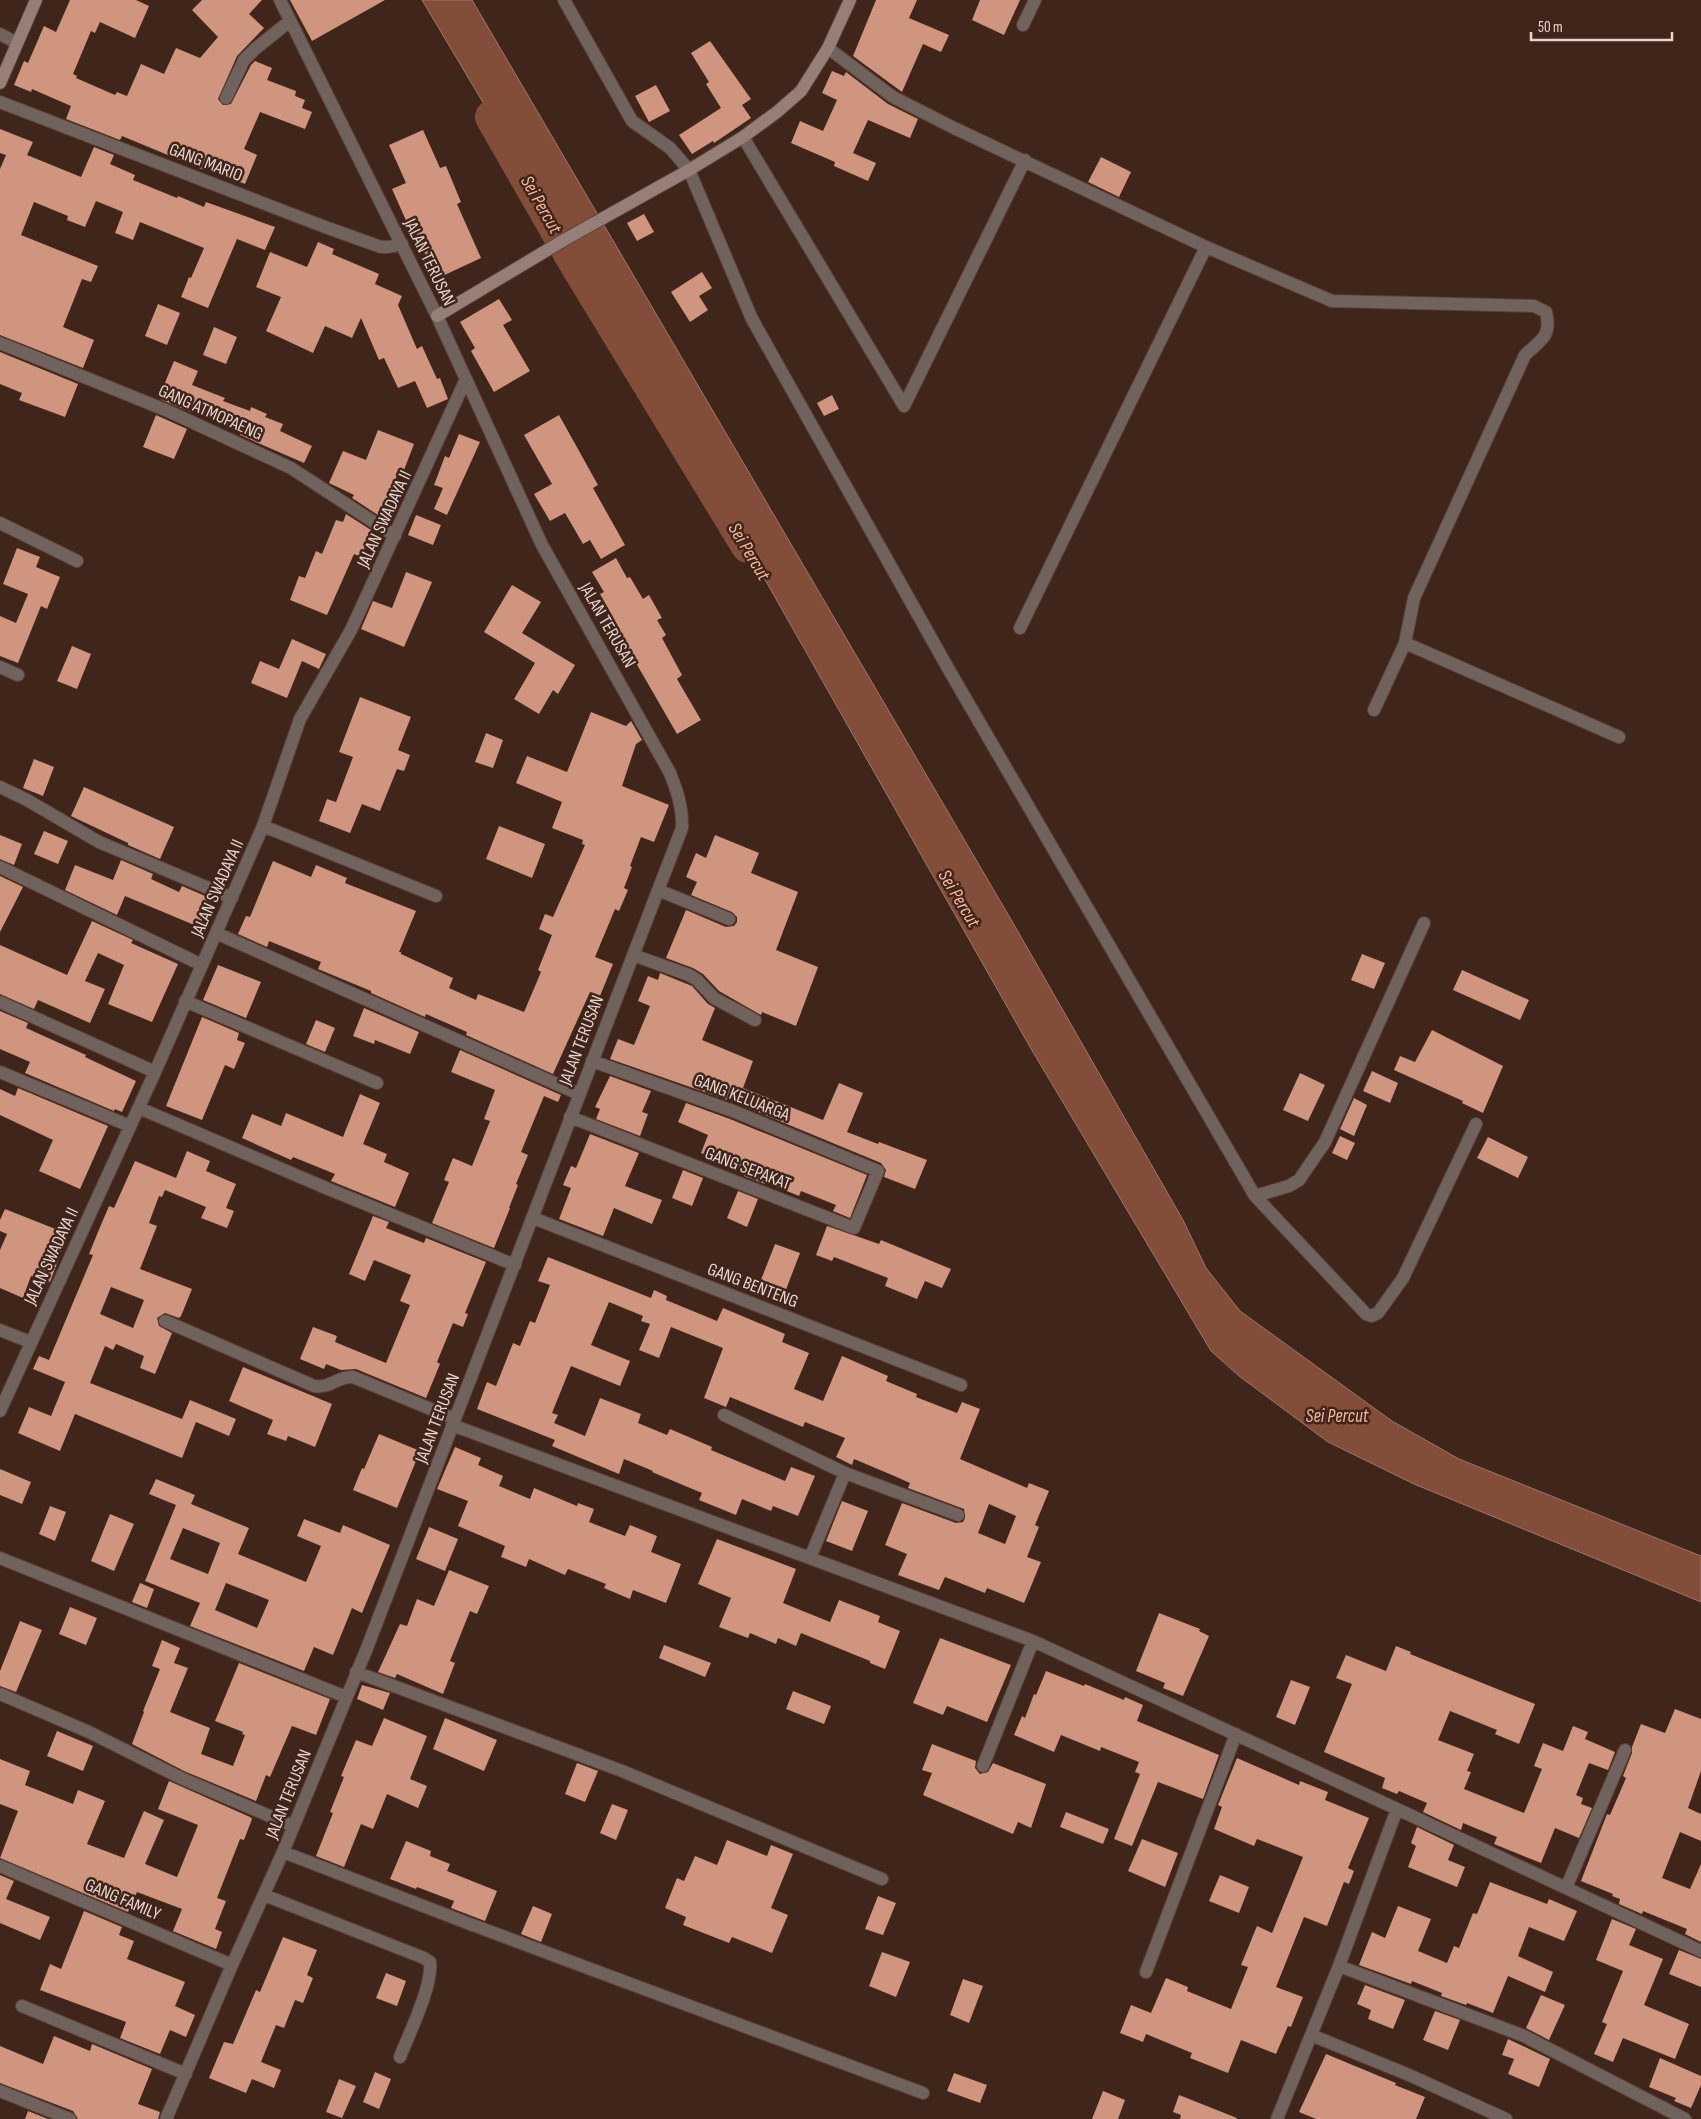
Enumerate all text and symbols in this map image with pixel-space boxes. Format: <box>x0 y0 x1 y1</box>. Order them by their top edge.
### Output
scale bar <box>1531 10 1672 42</box>
text: 50 m <box>1538 18 1563 37</box>
street label: GANG MARIO <box>166 139 246 186</box>
water label: Sei Percut <box>515 172 567 239</box>
street label: JALAN TERUSAN <box>399 214 460 309</box>
street label: GANG ATMOPAENG <box>155 380 266 445</box>
street label: JALAN SWADAYA II <box>352 467 416 572</box>
water label: Sei Percut <box>723 519 775 586</box>
street label: JALAN TERUSAN <box>574 578 640 671</box>
street label: JALAN SWADAYA II <box>186 836 248 941</box>
water label: Sei Percut <box>933 866 985 933</box>
street label: JALAN TERUSAN <box>554 992 608 1089</box>
street label: GANG KELUARGA <box>691 1070 793 1125</box>
street label: GANG SEPAKAT <box>702 1142 794 1194</box>
street label: JALAN SWADAYA II <box>19 1204 83 1309</box>
street label: GANG BENTENG <box>705 1259 801 1312</box>
street label: JALAN TERUSAN <box>410 1370 464 1467</box>
water label: Sei Percut <box>1305 1405 1370 1428</box>
street label: JALAN TERUSAN <box>261 1746 316 1843</box>
street label: GANG FAMILY <box>82 1874 164 1925</box>

